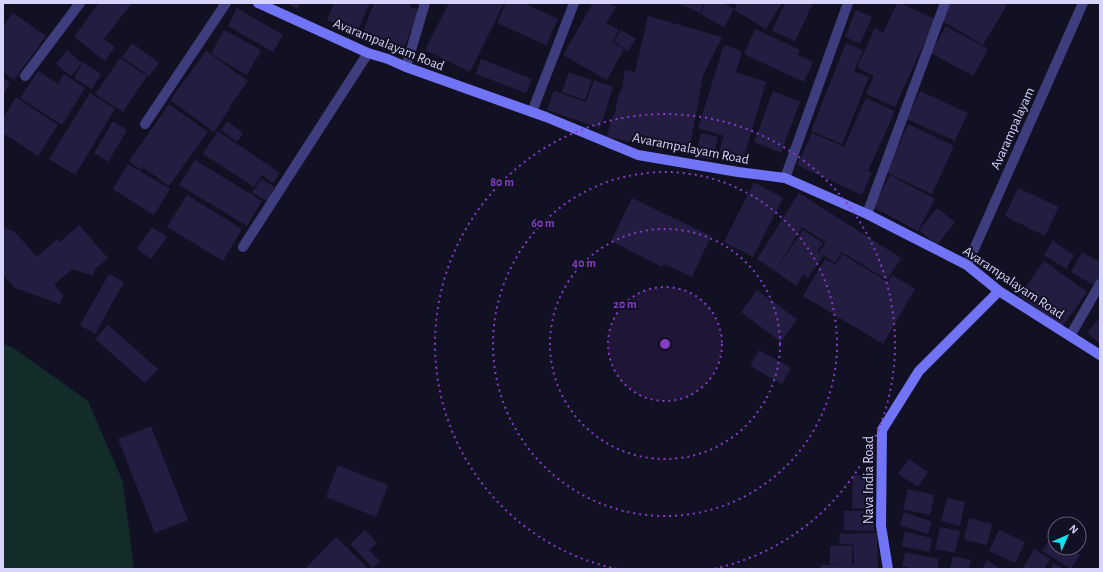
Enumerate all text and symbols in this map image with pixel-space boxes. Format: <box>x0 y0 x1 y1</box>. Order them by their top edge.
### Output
street label: Avarampalayam Road <box>331 16 446 74</box>
street label: Avarampalayam <box>989 85 1037 172</box>
street label: Avarampalayam Road <box>631 131 750 167</box>
text: 80 m <box>490 176 514 188</box>
text: 60 m <box>531 217 555 229</box>
street label: Avarampalayam Road <box>960 244 1066 322</box>
text: 40 m <box>572 257 596 269</box>
text: 20 m <box>613 298 637 310</box>
centre of rings <box>658 337 672 351</box>
street label: Nava India Road <box>862 436 876 524</box>
north arrow <box>1047 516 1087 556</box>
text: N <box>1067 523 1080 536</box>

